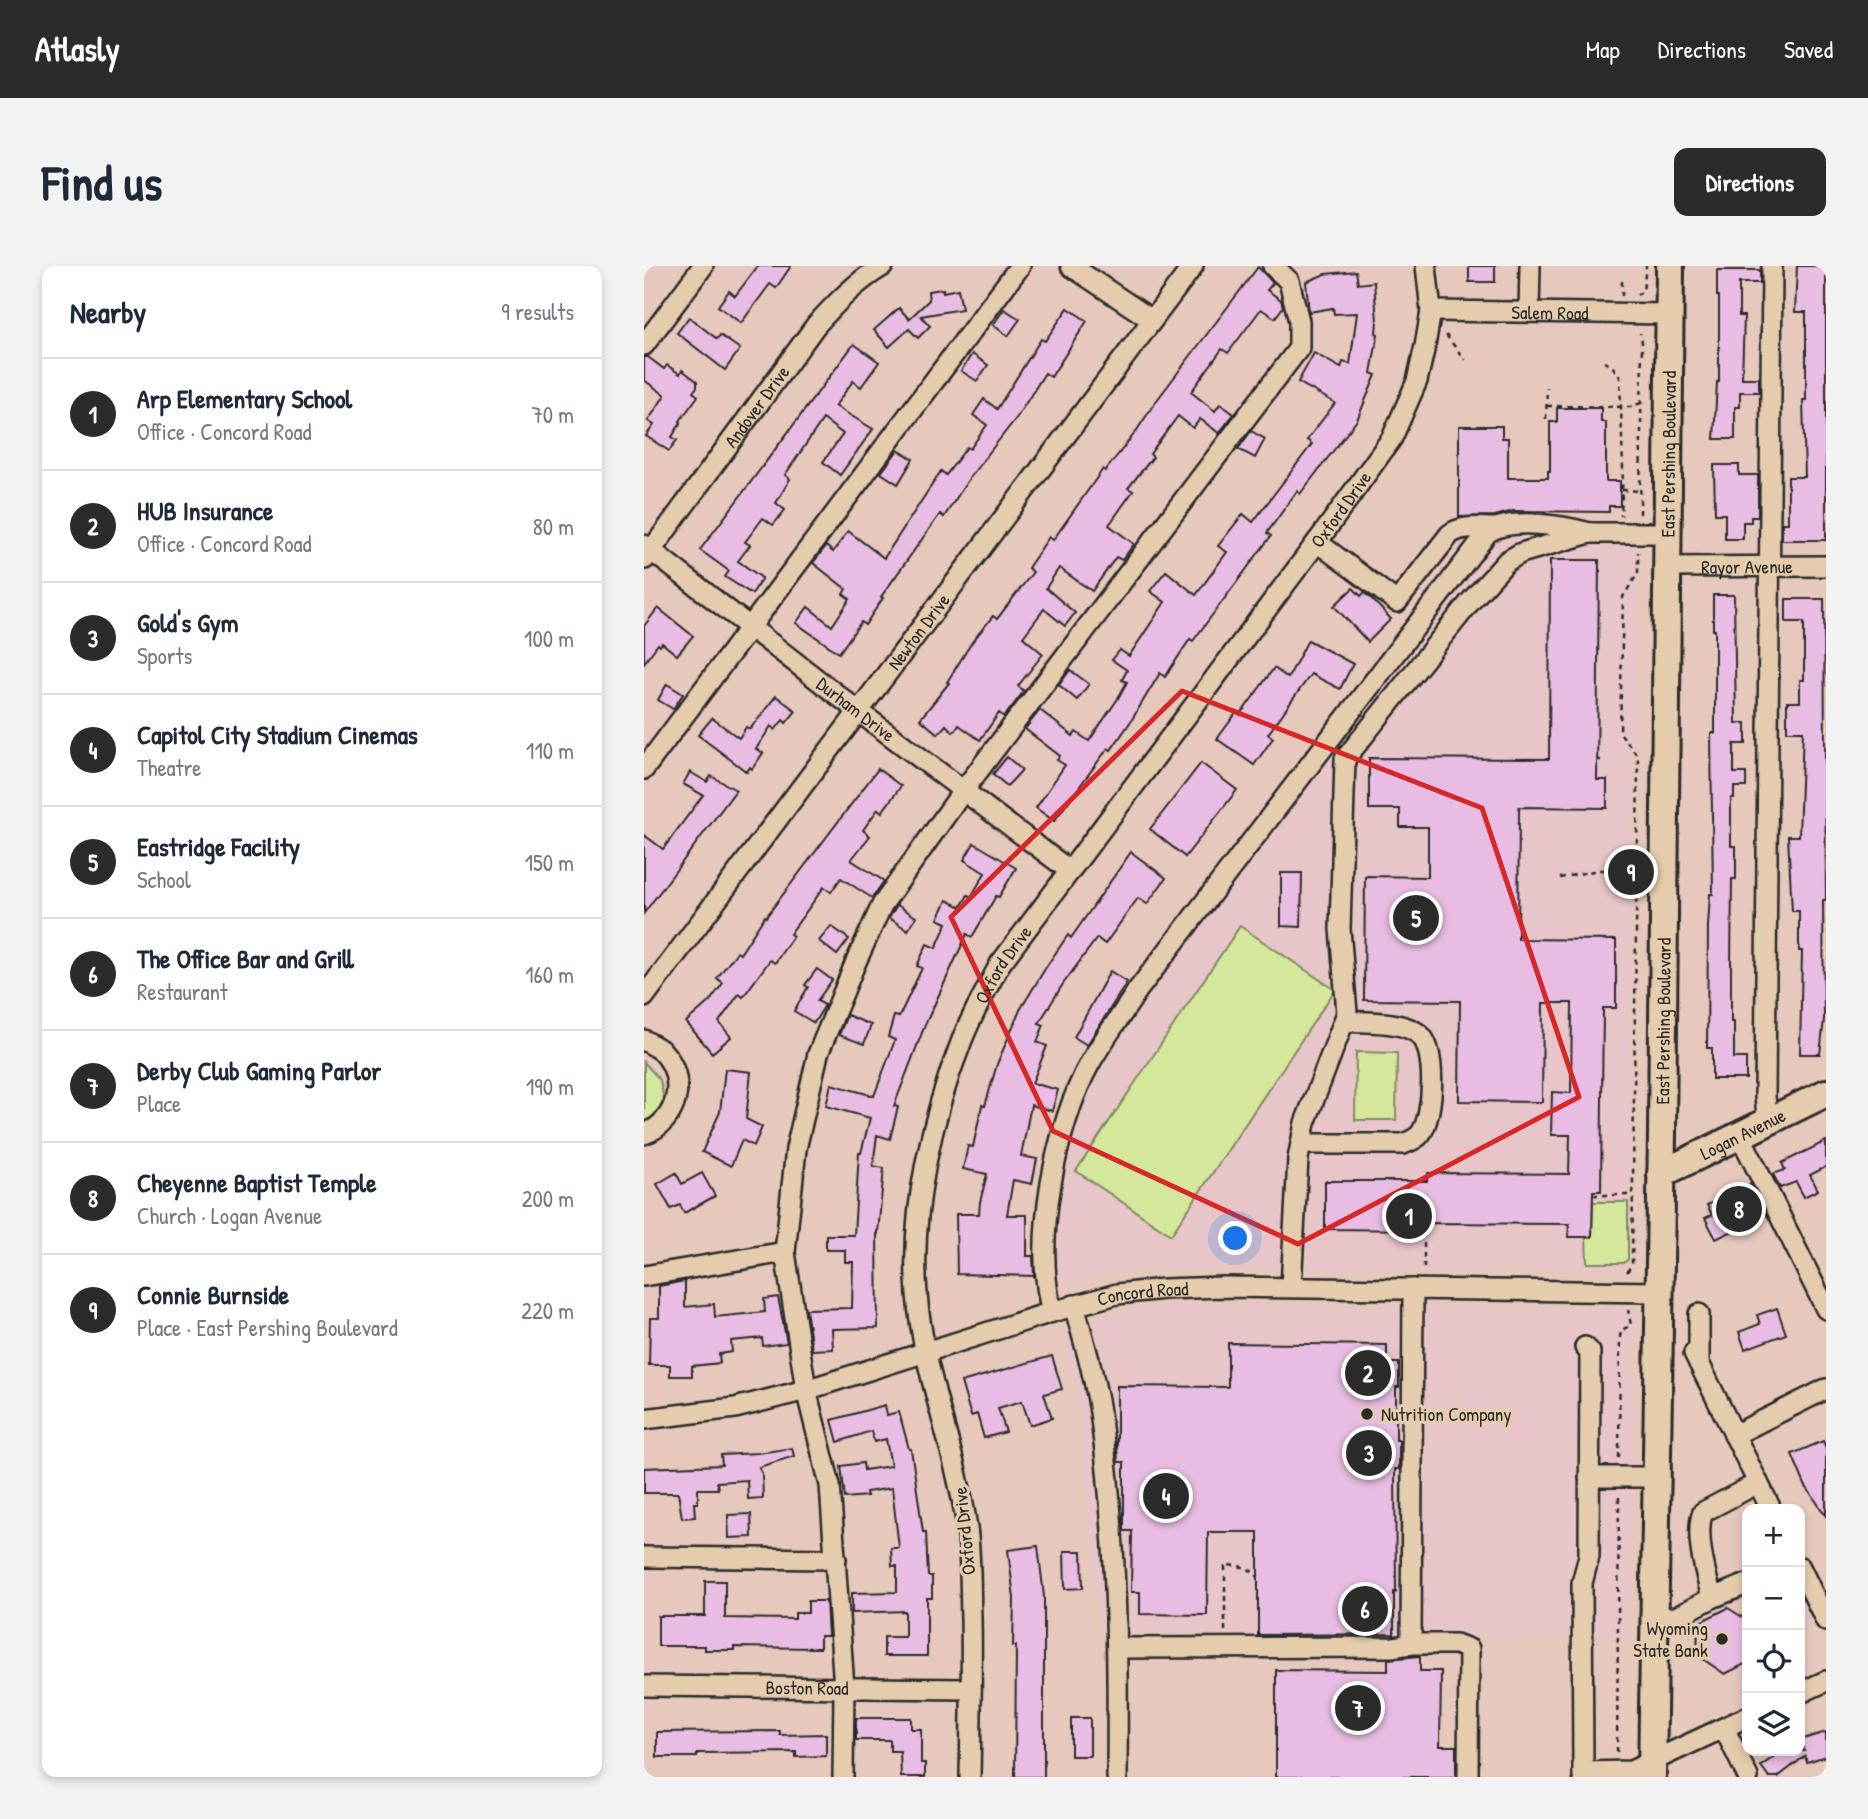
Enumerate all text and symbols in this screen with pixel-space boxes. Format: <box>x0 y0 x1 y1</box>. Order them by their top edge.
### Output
text: Atlasly <box>35 27 120 71</box>
text: Map <box>1586 33 1620 65</box>
text: Directions <box>1658 33 1746 65</box>
text: Saved <box>1784 33 1833 65</box>
button: Directions <box>1674 148 1826 216</box>
text: Find us <box>42 149 162 215</box>
text: Nearby <box>70 292 146 332</box>
text: 9 results <box>501 296 574 327</box>
street label: Salem Road <box>1511 299 1589 326</box>
street label: Andover Drive <box>718 360 795 453</box>
street label: East Pershing Boulevard <box>1654 370 1682 537</box>
text: Arp Elementary School <box>137 381 352 416</box>
text: 1 <box>89 399 97 430</box>
text: 70 m <box>531 399 574 430</box>
text: Office · Concord Road <box>137 416 312 447</box>
street label: Oxford Drive <box>1304 465 1377 553</box>
text: HUB Insurance <box>137 493 273 528</box>
text: 2 <box>88 511 98 542</box>
text: 80 m <box>533 511 574 542</box>
text: Office · Concord Road <box>137 528 312 559</box>
street label: Rayor Avenue <box>1701 553 1793 580</box>
street label: Newton Drive <box>881 588 956 675</box>
text: Gold's Gym <box>137 605 238 640</box>
text: 3 <box>88 623 98 654</box>
text: 100 m <box>524 623 574 654</box>
text: Sports <box>137 640 192 671</box>
street label: Durham Drive <box>811 671 901 748</box>
text: Capitol City Stadium Cinemas <box>137 717 418 752</box>
text: 4 <box>89 735 97 766</box>
text: 110 m <box>526 735 574 766</box>
text: Theatre <box>137 752 202 783</box>
text: Eastridge Facility <box>137 829 300 864</box>
pin: 9 <box>1608 846 1654 898</box>
text: 5 <box>88 847 98 878</box>
text: 150 m <box>525 847 574 878</box>
text: School <box>137 864 191 895</box>
pin: 5 <box>1393 892 1439 944</box>
street label: Oxford Drive <box>968 919 1038 1008</box>
street label: East Pershing Boulevard <box>1649 937 1677 1104</box>
text: The Office Bar and Grill <box>137 941 354 976</box>
text: 6 <box>88 959 98 990</box>
text: 160 m <box>525 959 574 990</box>
text: Restaurant <box>137 976 228 1007</box>
text: Derby Club Gaming Parlor <box>137 1053 381 1088</box>
text: 7 <box>87 1071 99 1102</box>
text: 190 m <box>526 1071 574 1102</box>
text: Place <box>137 1088 181 1119</box>
street label: Logan Avenue <box>1696 1102 1790 1166</box>
text: Cheyenne Baptist Temple <box>137 1165 377 1200</box>
text: 8 <box>88 1183 98 1214</box>
text: 200 m <box>522 1183 574 1214</box>
pin: 8 <box>1716 1183 1762 1235</box>
pin: 1 <box>1386 1190 1432 1242</box>
text: Church · Logan Avenue <box>137 1200 322 1231</box>
your location <box>1218 1221 1252 1255</box>
street label: Concord Road <box>1094 1275 1189 1312</box>
text: Connie Burnside <box>137 1277 289 1312</box>
text: 9 <box>89 1295 97 1326</box>
text: 220 m <box>521 1295 574 1326</box>
text: Place · East Pershing Boulevard <box>137 1312 398 1343</box>
pin: 2 <box>1345 1347 1391 1399</box>
place label: Nutrition Company <box>1381 1401 1511 1427</box>
marker: Nutrition Company <box>1359 1406 1375 1422</box>
pin: 3 <box>1346 1427 1392 1479</box>
pin: 4 <box>1143 1470 1189 1522</box>
street label: Oxford Drive <box>946 1485 982 1576</box>
map controls <box>1742 1504 1805 1756</box>
button: + <box>1742 1504 1805 1567</box>
button: − <box>1742 1567 1805 1630</box>
pin: 6 <box>1342 1583 1388 1635</box>
place label: Wyoming State Bank <box>1633 1615 1708 1663</box>
button: locate <box>1742 1630 1805 1693</box>
marker: Wyoming State Bank <box>1714 1631 1730 1647</box>
street label: Boston Road <box>765 1674 849 1701</box>
pin: 7 <box>1335 1682 1381 1734</box>
button: layers <box>1742 1693 1805 1756</box>

